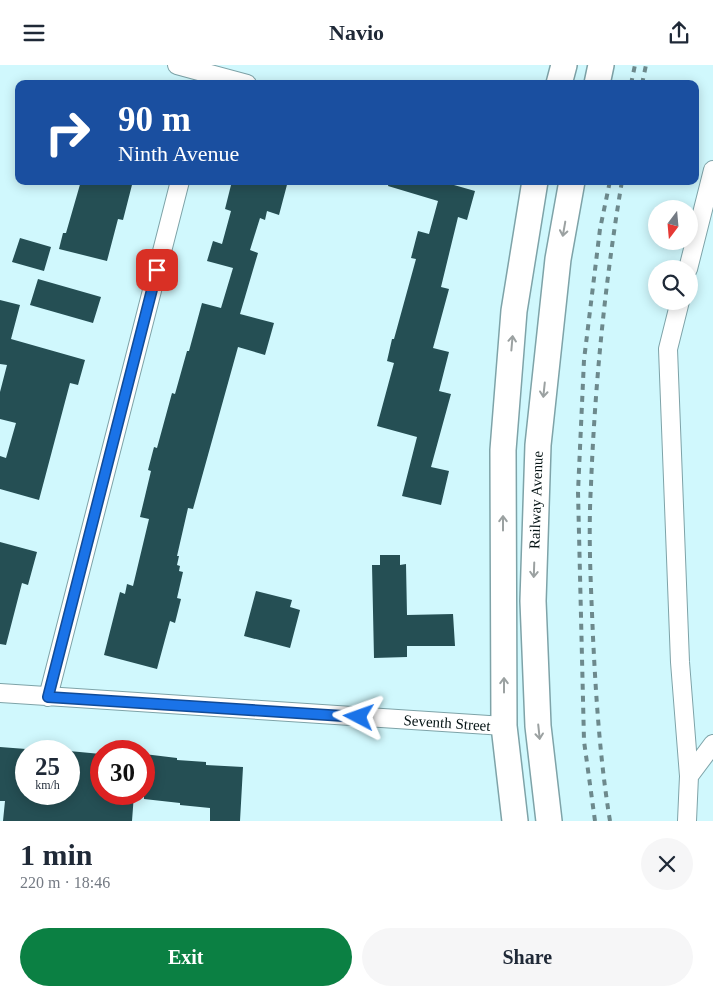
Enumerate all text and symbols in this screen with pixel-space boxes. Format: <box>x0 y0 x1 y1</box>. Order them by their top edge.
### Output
icon: menu <box>20 19 48 47</box>
icon: share <box>665 19 693 47</box>
text: Navio <box>329 20 384 45</box>
icon: right <box>35 100 100 165</box>
text: 90 m <box>118 100 191 139</box>
text: Ninth Avenue <box>118 141 239 166</box>
north arrow <box>648 200 698 250</box>
map controls <box>648 200 698 310</box>
one-way arrow <box>558 221 568 237</box>
pin <box>136 249 178 291</box>
icon: arrive <box>143 256 171 284</box>
button: search <box>648 260 698 310</box>
one-way arrow <box>507 336 516 352</box>
one-way arrow <box>539 382 549 398</box>
street label: Railway Avenue <box>526 450 546 549</box>
one-way arrow <box>498 515 508 532</box>
one-way arrow <box>529 562 538 578</box>
one-way arrow <box>499 678 509 694</box>
position arrow <box>332 690 384 742</box>
street label: Seventh Street <box>403 712 492 734</box>
one-way arrow <box>534 724 544 740</box>
speed limit sign: 30 <box>90 740 155 805</box>
text: 25 <box>35 753 60 780</box>
text: km/h <box>35 778 60 792</box>
text: 1 min <box>20 838 93 871</box>
button: close <box>641 838 693 890</box>
text: 220 m · 18:46 <box>20 874 110 891</box>
button: Exit <box>20 928 352 986</box>
button: Share <box>362 928 693 986</box>

